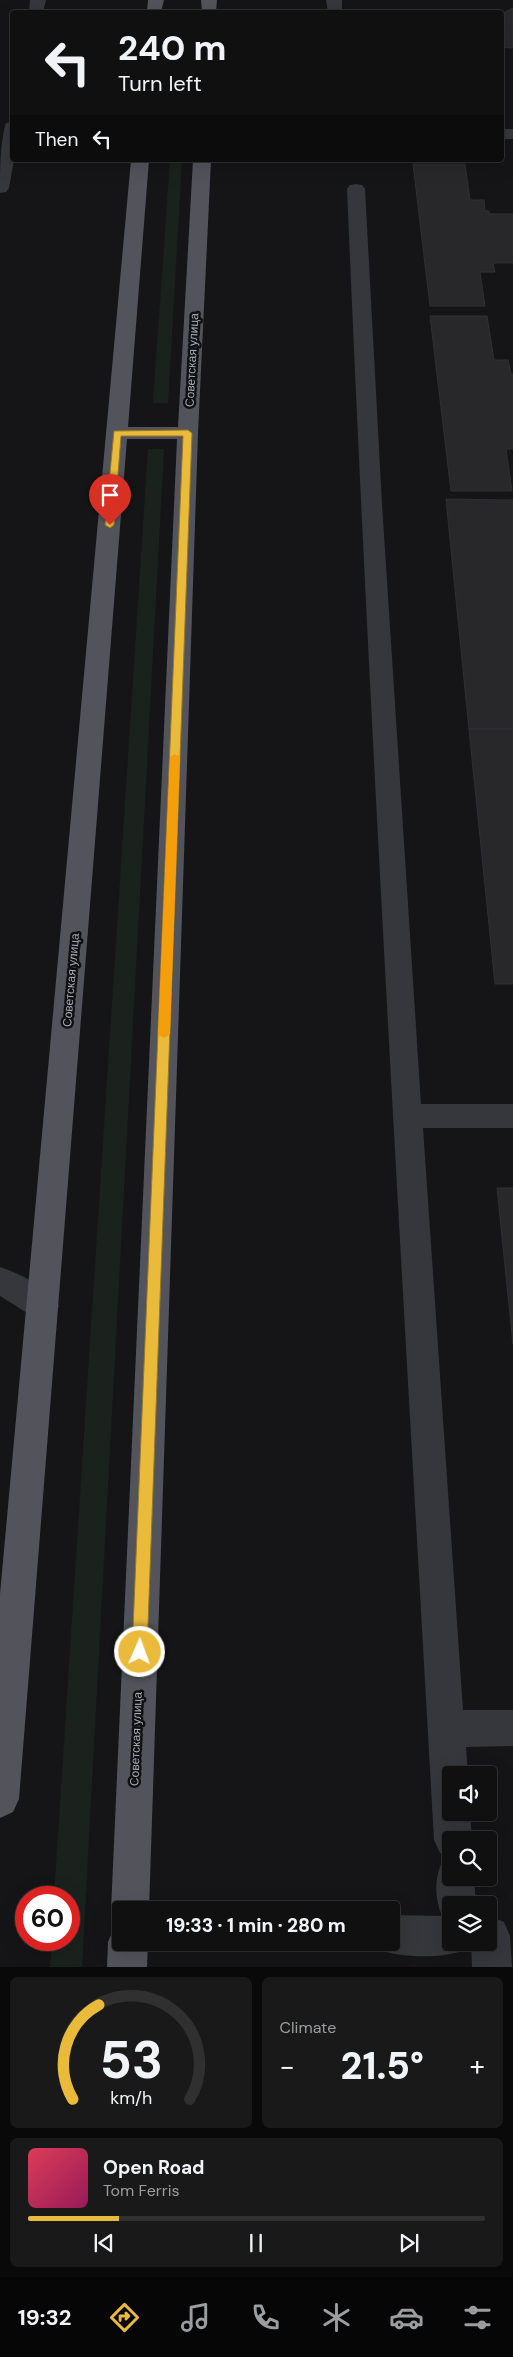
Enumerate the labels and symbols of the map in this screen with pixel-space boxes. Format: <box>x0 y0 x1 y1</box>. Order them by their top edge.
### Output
street label: Советская улица <box>182 312 202 407</box>
pin <box>89 474 131 525</box>
street label: Советская улица <box>59 932 83 1028</box>
position arrow <box>113 1625 165 1677</box>
street label: Советская улица <box>126 1691 146 1786</box>
speed limit sign: 60 <box>15 1886 80 1951</box>

